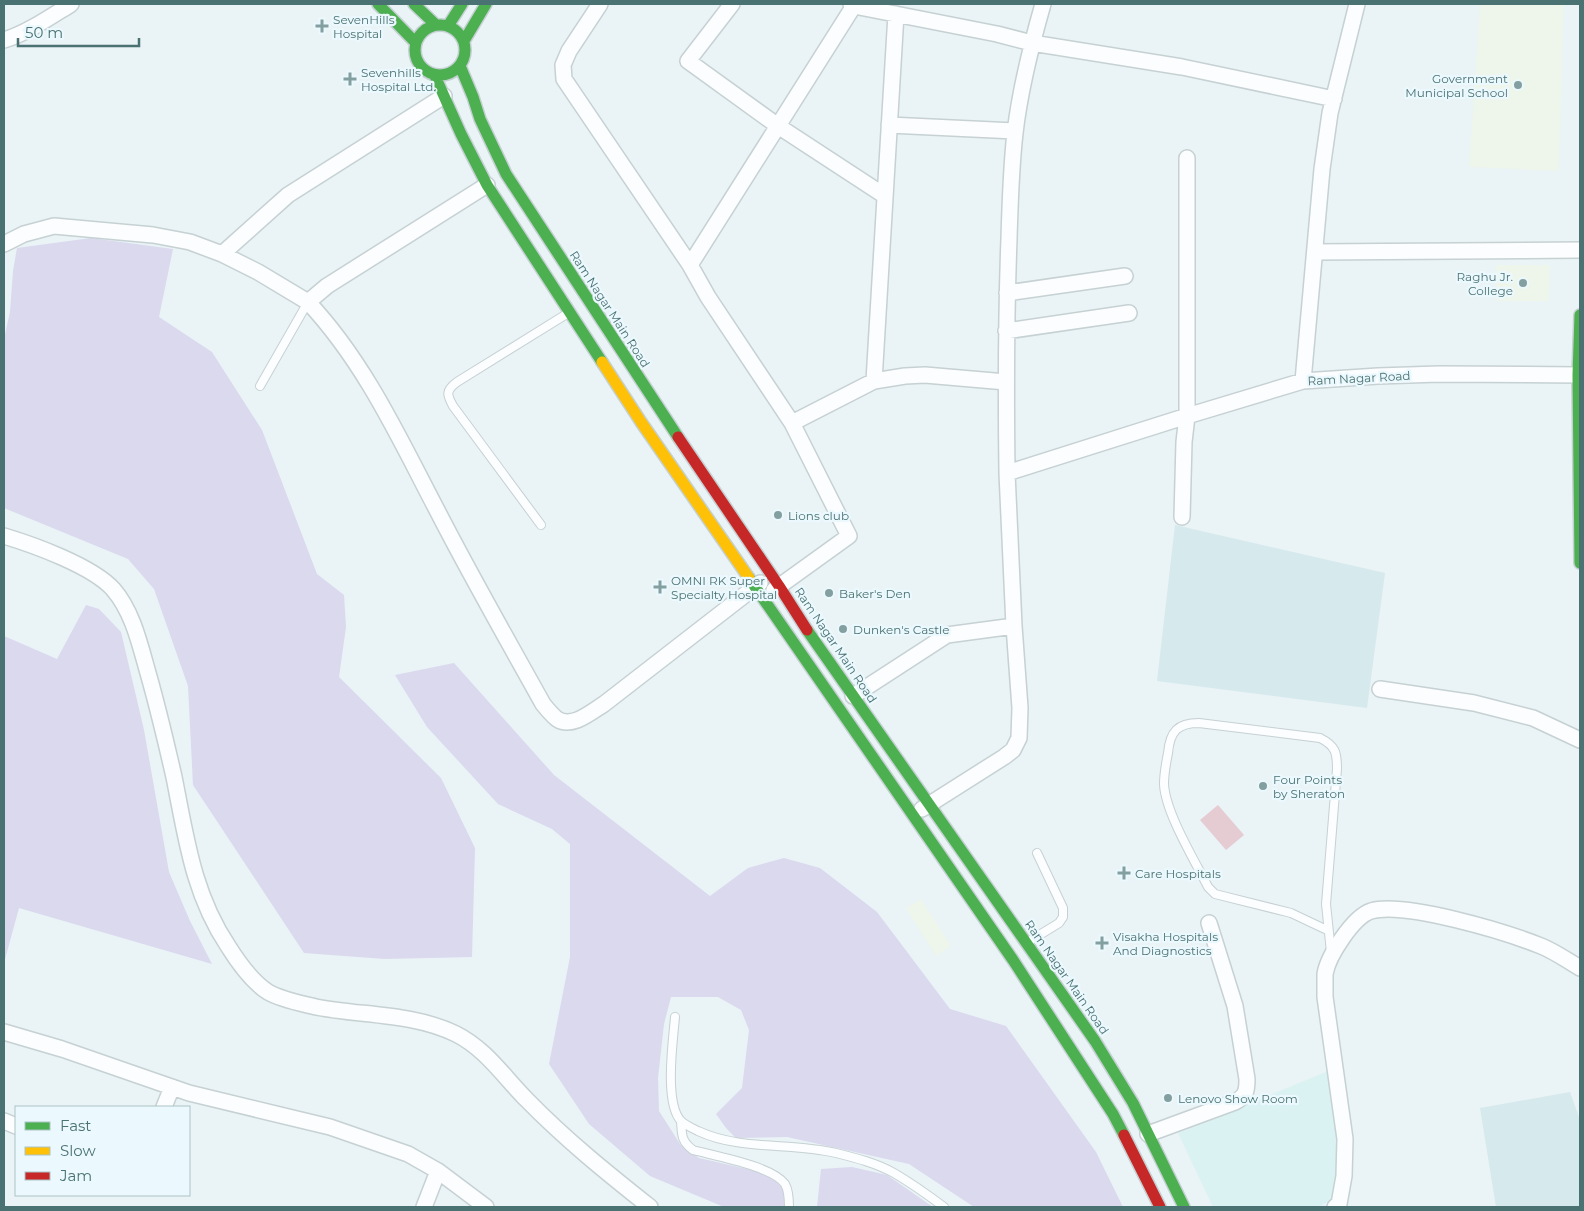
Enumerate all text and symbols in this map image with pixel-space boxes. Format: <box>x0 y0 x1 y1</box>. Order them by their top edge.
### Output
place label: SevenHills Hospital <box>333 12 395 41</box>
scale bar <box>18 15 139 47</box>
marker: SevenHills Hospital <box>315 19 329 33</box>
text: 50 m <box>25 23 63 42</box>
place label: Sevenhills Hospital Ltd. <box>361 65 436 94</box>
place label: Government Municipal School <box>1405 71 1508 100</box>
marker: Sevenhills Hospital Ltd. <box>343 72 357 86</box>
marker: Government Municipal School <box>1512 79 1524 91</box>
street label: Ram Nagar Main Road <box>567 248 653 370</box>
place label: Raghu Jr. College <box>1457 269 1513 298</box>
marker: Raghu Jr. College <box>1517 277 1529 289</box>
street label: Ram Nagar Road <box>1307 368 1411 388</box>
place label: Lions club <box>788 508 849 523</box>
marker: Lions club <box>772 509 784 521</box>
place label: OMNI RK Super Specialty Hospital <box>671 573 777 602</box>
marker: OMNI RK Super Specialty Hospital <box>653 580 667 594</box>
street label: Ram Nagar Main Road <box>792 584 880 706</box>
place label: Baker's Den <box>839 586 911 601</box>
marker: Baker's Den <box>823 587 835 599</box>
place label: Dunken's Castle <box>853 622 950 637</box>
marker: Dunken's Castle <box>837 623 849 635</box>
place label: Four Points by Sheraton <box>1273 772 1345 801</box>
marker: Four Points by Sheraton <box>1257 780 1269 792</box>
marker: Care Hospitals <box>1117 866 1131 880</box>
place label: Care Hospitals <box>1135 866 1221 881</box>
street label: Ram Nagar Main Road <box>1022 917 1112 1037</box>
place label: Visakha Hospitals And Diagnostics <box>1113 929 1218 958</box>
marker: Visakha Hospitals And Diagnostics <box>1095 936 1109 950</box>
place label: Lenovo Show Room <box>1178 1091 1298 1106</box>
marker: Lenovo Show Room <box>1162 1092 1174 1104</box>
legend <box>15 1106 190 1196</box>
text: Fast <box>60 1116 91 1135</box>
text: Slow <box>60 1141 96 1160</box>
text: Jam <box>59 1166 92 1185</box>

